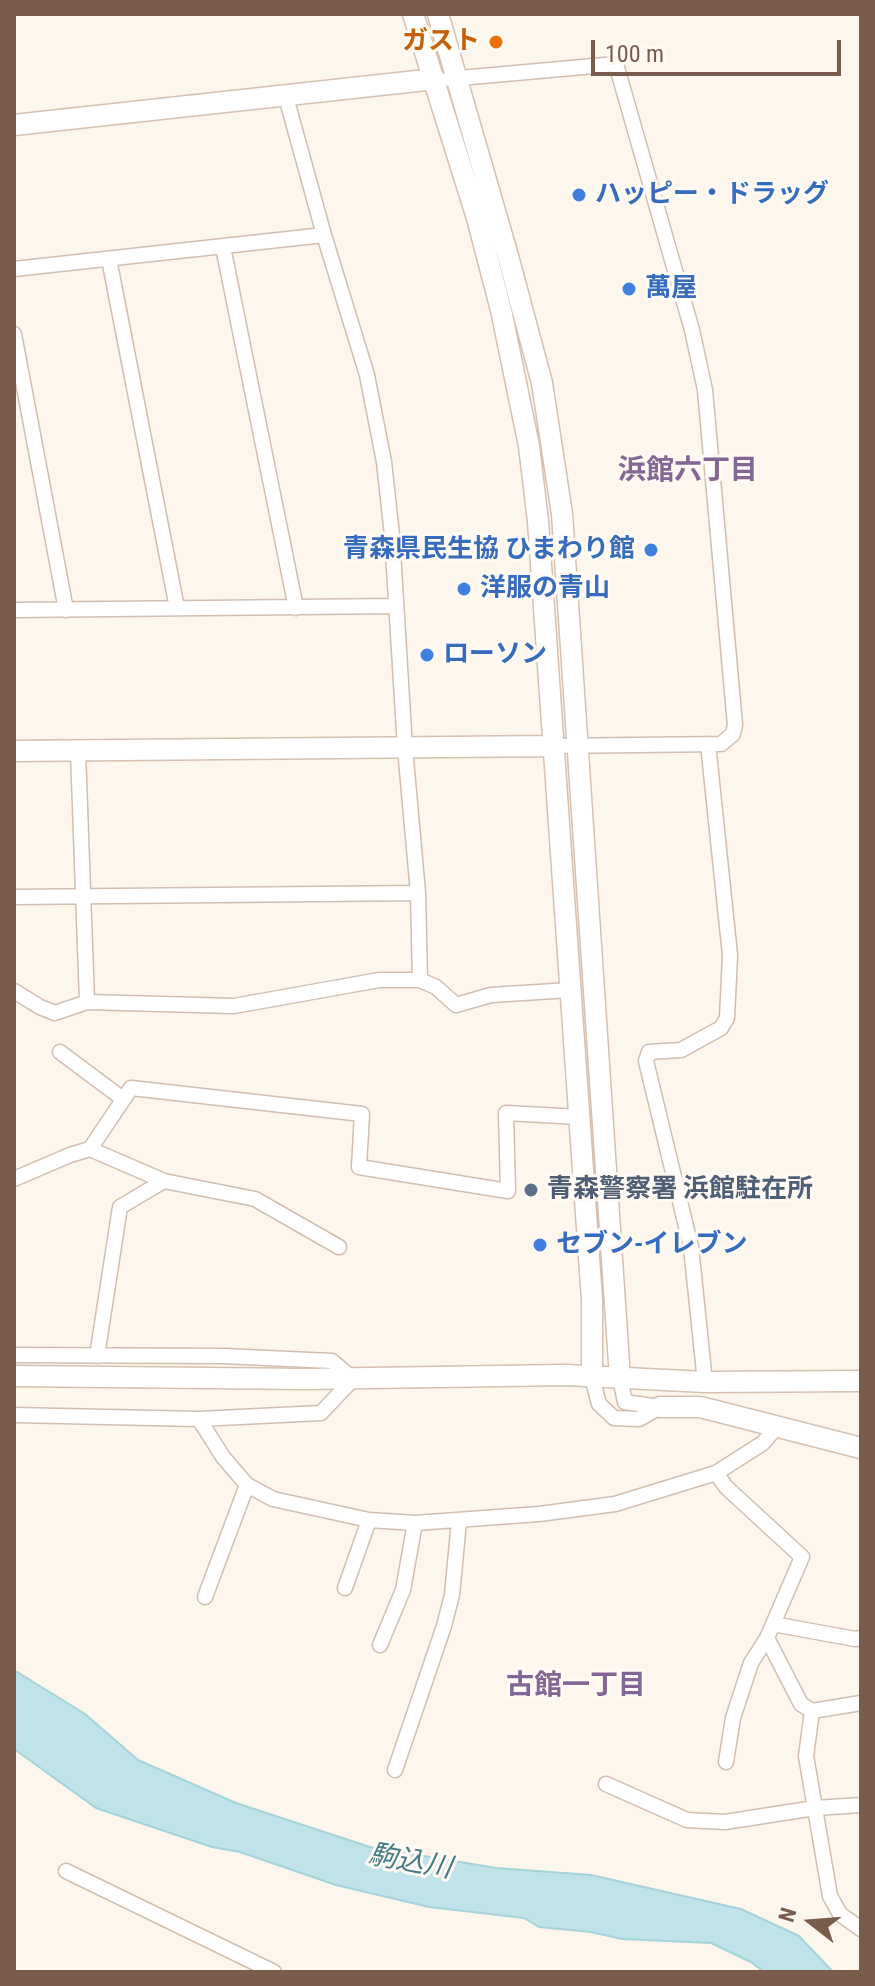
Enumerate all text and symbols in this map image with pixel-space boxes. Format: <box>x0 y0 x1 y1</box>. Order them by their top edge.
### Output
scale bar <box>595 24 845 74</box>
place label: ガスト <box>402 26 480 58</box>
marker: ガスト <box>487 33 505 51</box>
text: 100 m <box>605 40 664 68</box>
place label: ハッピー・ドラッグ <box>595 179 829 211</box>
marker: ハッピー・ドラッグ <box>570 186 588 204</box>
place label: 萬屋 <box>645 273 697 305</box>
marker: 萬屋 <box>620 280 638 298</box>
district label: 浜館六丁目 <box>618 455 758 489</box>
place label: 青森県民生協 ひまわり館 <box>343 534 635 566</box>
marker: 青森県民生協 ひまわり館 <box>642 541 660 559</box>
place label: 洋服の青山 <box>480 573 610 605</box>
marker: 洋服の青山 <box>455 580 473 598</box>
place label: ローソン <box>443 639 547 671</box>
marker: ローソン <box>418 646 436 664</box>
place label: 青森警察署 浜館駐在所 <box>547 1174 813 1206</box>
marker: 青森警察署 浜館駐在所 <box>522 1181 540 1199</box>
place label: セブン-イレブン <box>556 1229 747 1261</box>
marker: セブン-イレブン <box>531 1236 549 1254</box>
district label: 古館一丁目 <box>506 1670 646 1704</box>
water label: 駒込川 <box>366 1839 454 1887</box>
north arrow <box>771 1882 851 1962</box>
text: N <box>774 1905 801 1925</box>

